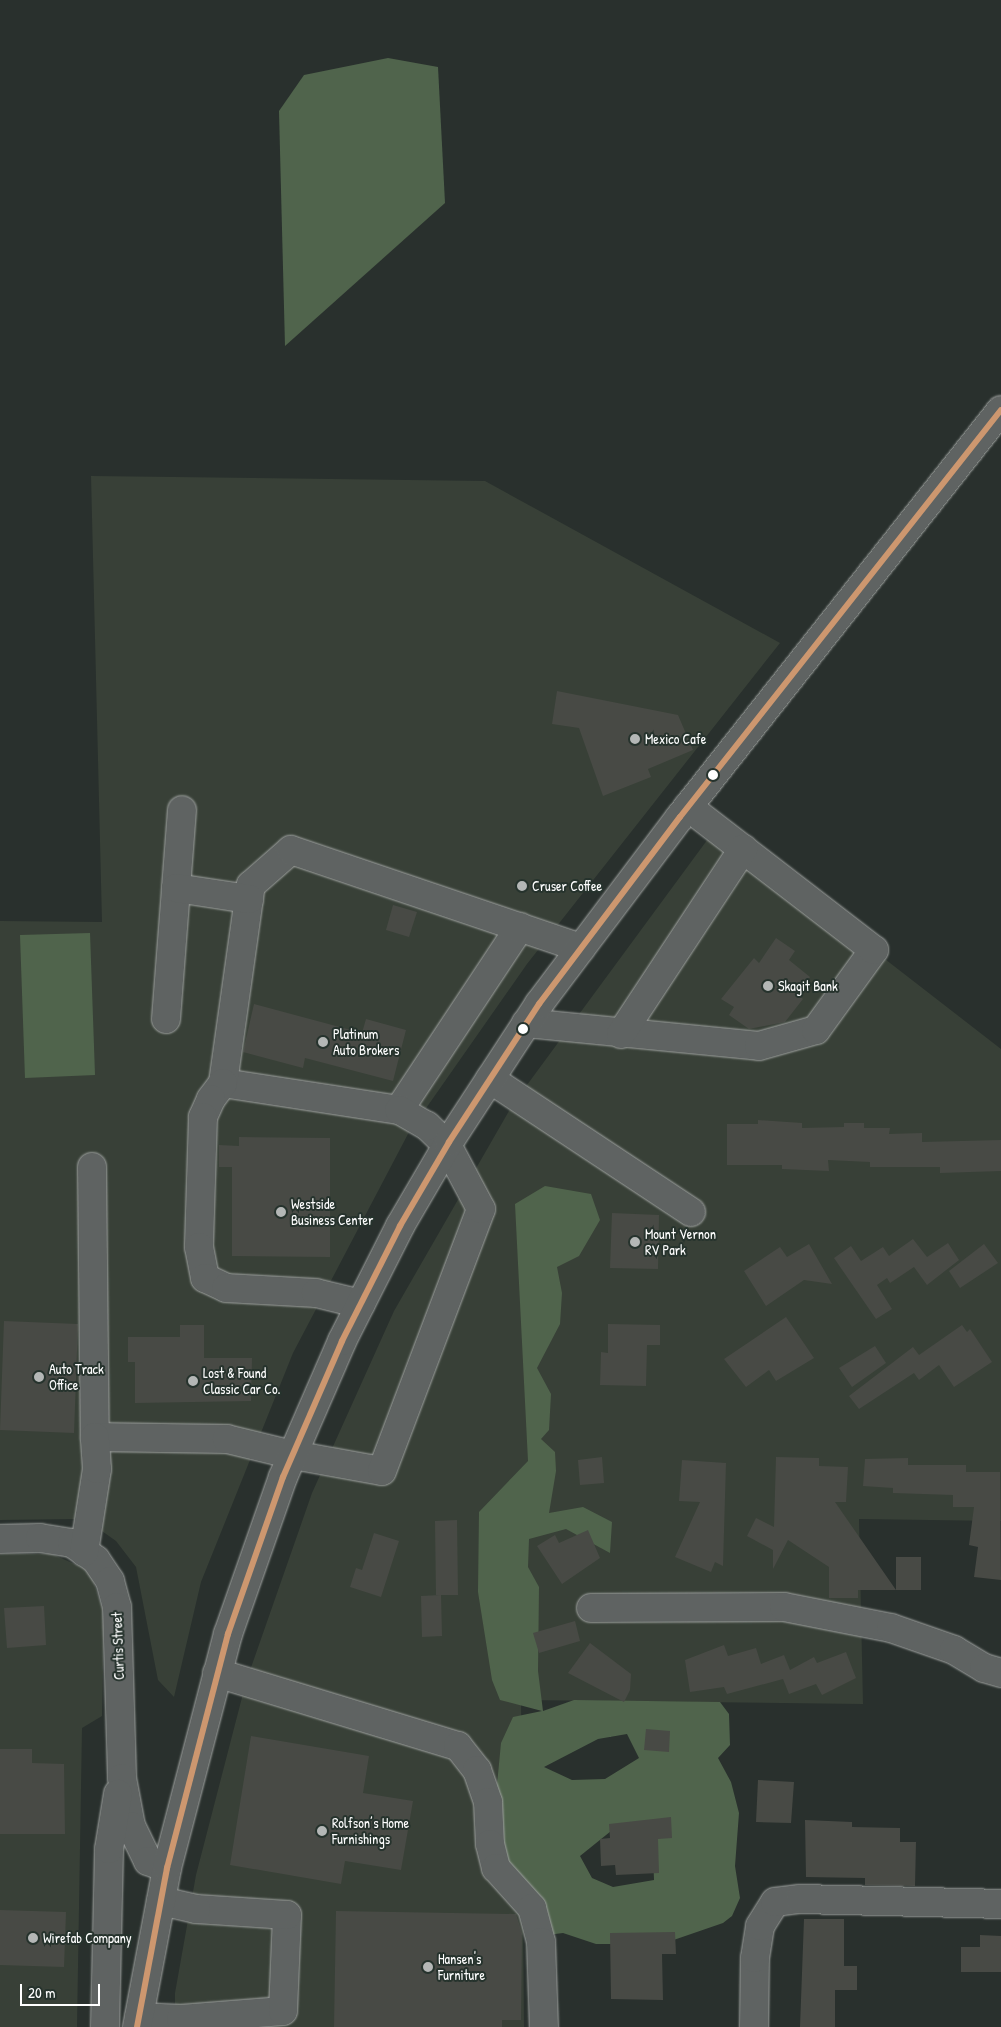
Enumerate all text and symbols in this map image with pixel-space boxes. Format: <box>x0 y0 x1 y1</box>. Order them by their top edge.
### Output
place label: Mexico Cafe <box>645 731 706 747</box>
marker: Mexico Cafe <box>629 733 641 745</box>
unlabelled marker <box>708 770 718 780</box>
place label: Cruser Coffee <box>532 878 602 894</box>
marker: Cruser Coffee <box>516 880 528 892</box>
place label: Skagit Bank <box>778 978 838 994</box>
marker: Skagit Bank <box>762 980 774 992</box>
unlabelled marker <box>518 1024 528 1034</box>
place label: Platinum Auto Brokers <box>333 1026 399 1058</box>
marker: Platinum Auto Brokers <box>317 1036 329 1048</box>
place label: Westside Business Center <box>291 1196 373 1228</box>
marker: Westside Business Center <box>275 1206 287 1218</box>
place label: Mount Vernon RV Park <box>645 1226 716 1258</box>
marker: Mount Vernon RV Park <box>629 1236 641 1248</box>
place label: Auto Track Office <box>49 1361 104 1394</box>
place label: Lost & Found Classic Car Co. <box>203 1365 281 1398</box>
marker: Auto Track Office <box>33 1371 45 1383</box>
marker: Lost & Found Classic Car Co. <box>187 1375 199 1387</box>
street label: Curtis Street <box>108 1612 128 1680</box>
place label: Rolfson’s Home Furnishings <box>332 1815 409 1848</box>
marker: Rolfson’s Home Furnishings <box>316 1825 328 1837</box>
place label: Wirefab Company <box>43 1930 132 1946</box>
marker: Wirefab Company <box>27 1932 39 1944</box>
place label: Hansen's Furniture <box>438 1951 485 1984</box>
marker: Hansen's Furniture <box>422 1961 434 1973</box>
scale bar <box>22 1974 102 2006</box>
text: 20 m <box>28 1982 55 2003</box>

